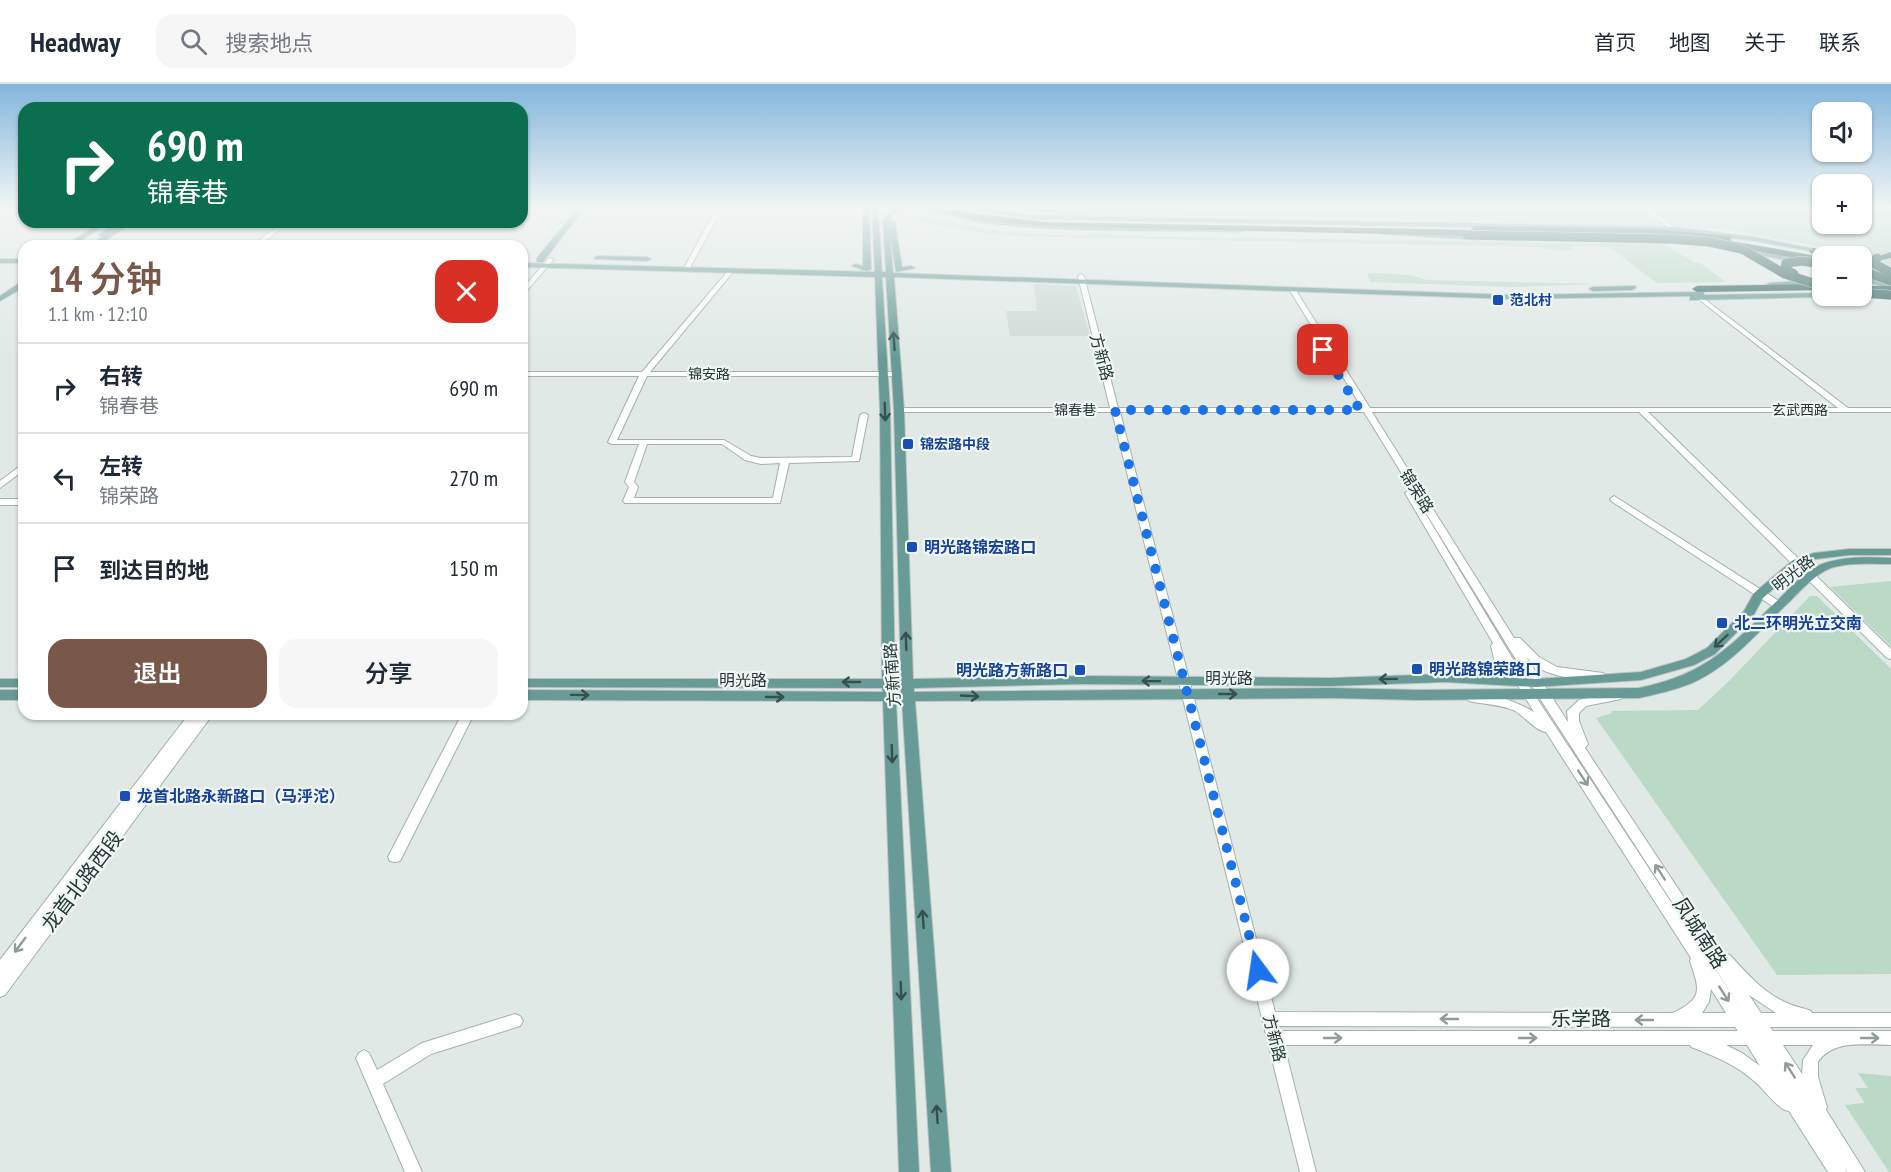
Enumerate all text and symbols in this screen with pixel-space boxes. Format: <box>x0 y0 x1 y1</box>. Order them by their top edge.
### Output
search box <box>156 14 576 68</box>
text: Headway <box>30 23 120 60</box>
icon: search <box>177 25 210 58</box>
text: 搜索地点 <box>225 29 313 57</box>
text: 首页 <box>1594 29 1636 56</box>
text: 地图 <box>1669 29 1711 56</box>
text: 关于 <box>1744 29 1786 56</box>
text: 联系 <box>1819 29 1861 56</box>
map controls <box>1812 102 1872 306</box>
button: sound <box>1812 102 1872 162</box>
text: 690 m <box>147 118 244 173</box>
icon: right <box>48 126 126 204</box>
button: + <box>1812 174 1872 234</box>
text: 锦春巷 <box>147 175 228 209</box>
button: − <box>1812 246 1872 306</box>
text: 14 分钟 <box>48 255 162 302</box>
button: close <box>435 260 498 323</box>
place label: 范北村 <box>1510 291 1552 309</box>
marker: 范北村 <box>1491 293 1505 307</box>
text: 1.1 km · 12:10 <box>48 301 147 327</box>
pin <box>1297 324 1348 375</box>
street label: 方新路 <box>1086 331 1118 383</box>
one-way arrow <box>889 332 900 352</box>
icon: arrive <box>1306 333 1339 366</box>
text: 右转 <box>99 362 143 390</box>
street label: 锦安路 <box>688 365 730 383</box>
icon: right <box>48 372 81 405</box>
text: 690 m <box>449 374 498 402</box>
text: 锦春巷 <box>99 393 159 419</box>
street label: 锦春巷 <box>1054 401 1096 419</box>
street label: 玄武西路 <box>1772 401 1828 419</box>
one-way arrow <box>880 402 891 422</box>
place label: 锦宏路中段 <box>920 435 990 453</box>
marker: 锦宏路中段 <box>901 437 915 451</box>
text: 左转 <box>99 452 143 480</box>
icon: left <box>48 462 81 495</box>
text: 270 m <box>449 464 498 492</box>
street label: 锦荣路 <box>1396 465 1438 517</box>
text: 锦荣路 <box>99 483 159 509</box>
place label: 明光路锦宏路口 <box>924 537 1036 557</box>
marker: 明光路锦宏路口 <box>905 540 919 554</box>
street label: 明光路 <box>1768 550 1818 596</box>
icon: arrive <box>48 552 81 585</box>
text: 150 m <box>449 554 498 582</box>
text: 到达目的地 <box>99 556 209 584</box>
place label: 北二环明光立交南 <box>1734 613 1862 633</box>
marker: 北二环明光立交南 <box>1715 616 1729 630</box>
one-way arrow <box>901 631 912 651</box>
one-way arrow <box>1714 634 1729 648</box>
button: 退出 <box>48 639 267 708</box>
button: 分享 <box>279 639 498 708</box>
street label: 方新南路 <box>880 642 904 708</box>
place label: 明光路锦荣路口 <box>1429 659 1541 679</box>
place label: 明光路方新路口 <box>956 660 1068 680</box>
marker: 明光路锦荣路口 <box>1410 662 1424 676</box>
marker: 明光路方新路口 <box>1073 663 1087 677</box>
street label: 明光路 <box>1205 668 1253 688</box>
street label: 明光路 <box>719 670 767 690</box>
one-way arrow <box>1379 673 1399 685</box>
one-way arrow <box>1142 675 1162 687</box>
one-way arrow <box>842 676 862 688</box>
one-way arrow <box>1218 688 1238 700</box>
one-way arrow <box>570 689 590 701</box>
one-way arrow <box>765 691 785 702</box>
one-way arrow <box>960 691 980 702</box>
one-way arrow <box>886 744 897 764</box>
one-way arrow <box>1577 769 1589 786</box>
place label: 龙首北路永新路口（马泘沱） <box>137 786 345 806</box>
marker: 龙首北路永新路口（马泘沱） <box>118 789 132 803</box>
street label: 龙首北路西段 <box>36 825 128 937</box>
one-way arrow <box>1654 865 1666 881</box>
street label: 凤城南路 <box>1667 892 1733 974</box>
one-way arrow <box>918 910 929 930</box>
one-way arrow <box>13 936 26 952</box>
position arrow <box>1226 938 1290 1002</box>
one-way arrow <box>896 980 907 1000</box>
one-way arrow <box>1718 985 1730 1002</box>
street label: 乐学路 <box>1551 1006 1611 1032</box>
street label: 方新路 <box>1259 1012 1291 1064</box>
one-way arrow <box>1439 1013 1459 1025</box>
one-way arrow <box>1634 1014 1654 1026</box>
one-way arrow <box>1323 1032 1343 1044</box>
one-way arrow <box>1518 1032 1538 1044</box>
one-way arrow <box>1860 1032 1880 1044</box>
one-way arrow <box>1784 1062 1797 1079</box>
one-way arrow <box>932 1104 943 1124</box>

